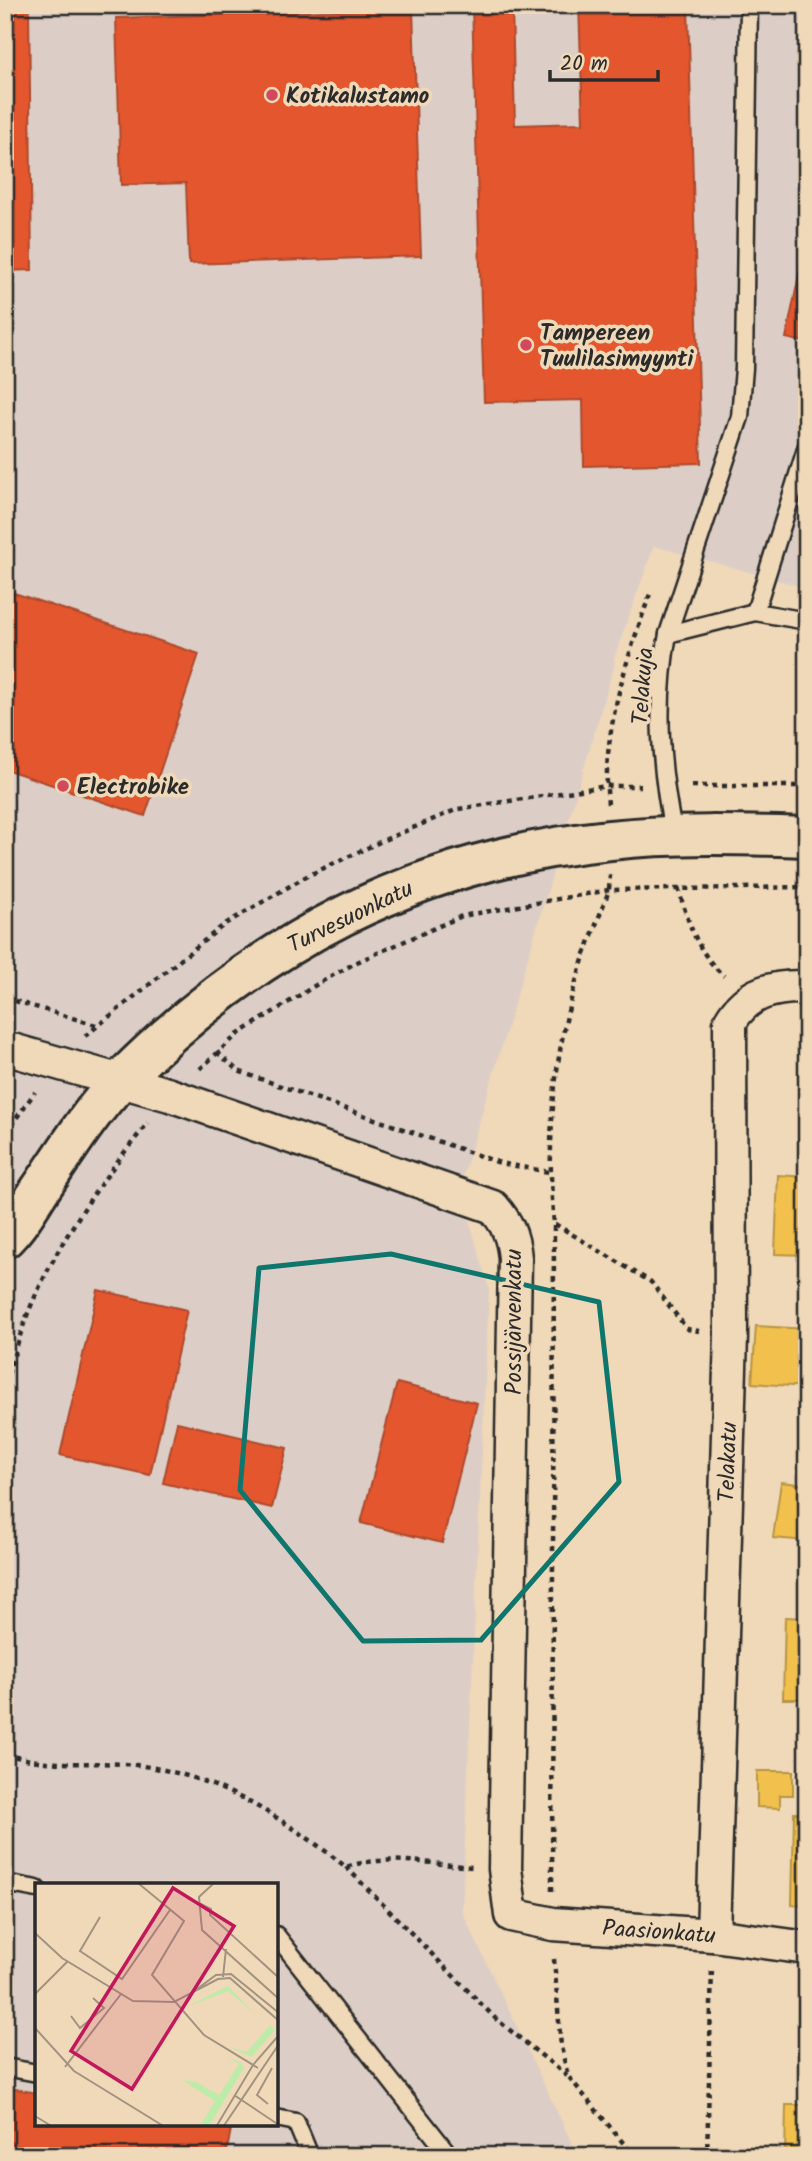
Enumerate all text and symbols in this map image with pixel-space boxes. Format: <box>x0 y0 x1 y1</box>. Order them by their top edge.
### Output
scale bar <box>550 38 658 82</box>
text: 20 m <box>560 48 608 81</box>
place label: Kotikalustamo <box>286 79 429 115</box>
marker: Kotikalustamo <box>264 87 280 103</box>
place label: Tampereen Tuulilasimyynti <box>540 316 694 378</box>
marker: Tampereen Tuulilasimyynti <box>518 337 534 353</box>
street label: Telakuja <box>623 646 665 726</box>
place label: Electrobike <box>77 770 189 806</box>
marker: Electrobike <box>55 778 71 794</box>
street label: Turvesuonkatu <box>282 872 420 964</box>
street label: Possijärvenkatu <box>497 1249 533 1395</box>
street label: Telakatu <box>710 1421 748 1503</box>
inset map <box>35 1883 278 2126</box>
street label: Paasionkatu <box>601 1911 717 1955</box>

